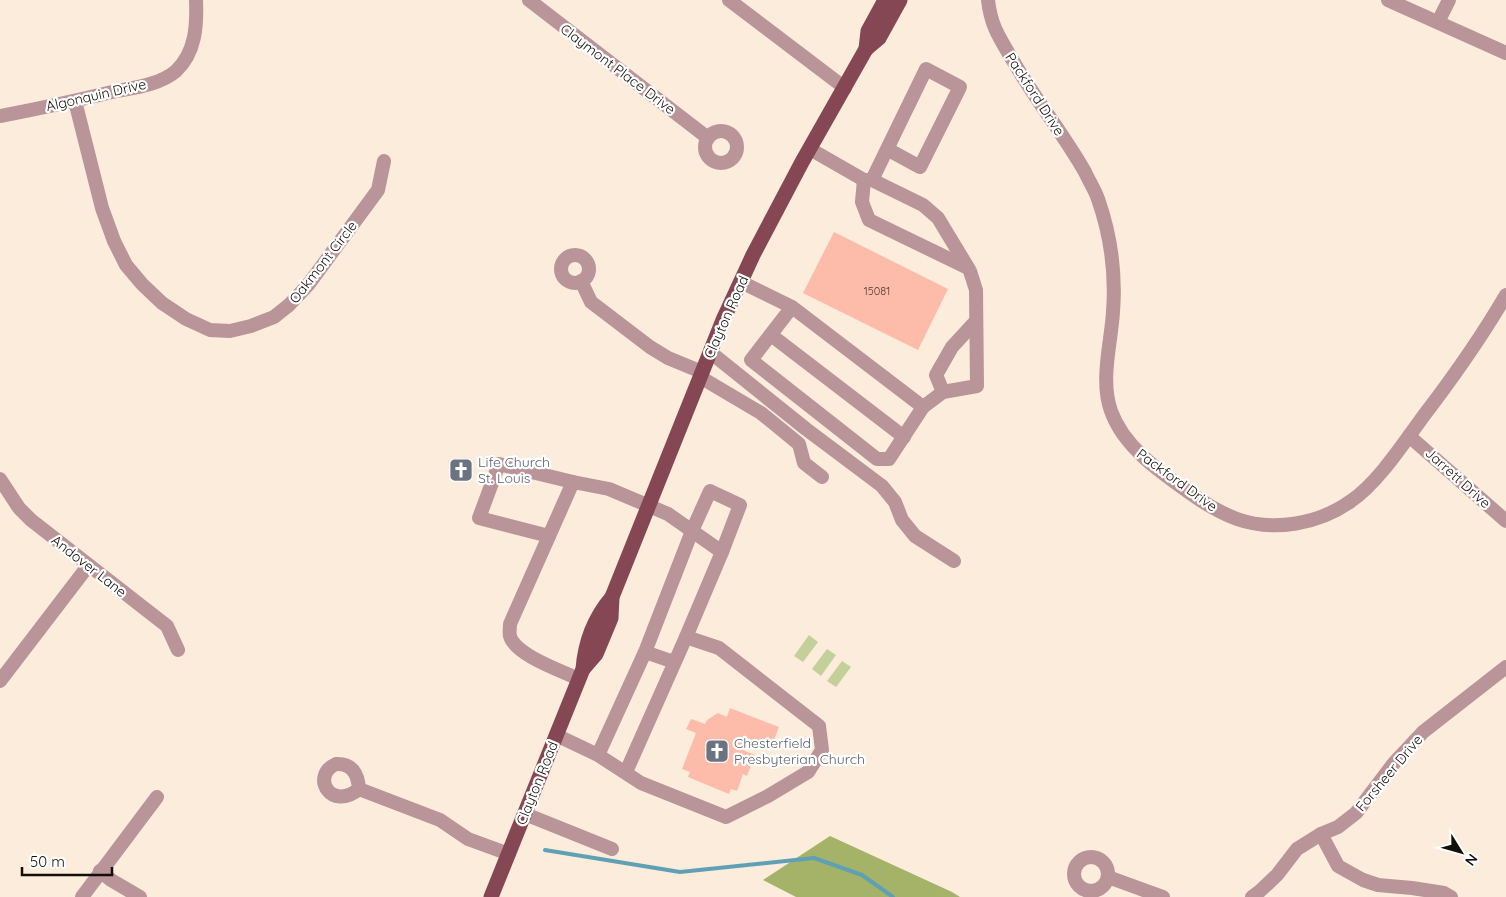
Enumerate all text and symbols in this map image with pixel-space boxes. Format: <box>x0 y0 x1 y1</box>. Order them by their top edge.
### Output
street label: Claymont Place Drive <box>557 20 679 118</box>
street label: Packford Drive <box>1001 49 1069 139</box>
street label: Algonquin Drive <box>44 75 148 115</box>
street label: Oakmont Circle <box>285 217 361 307</box>
street label: Clayton Road <box>700 273 752 361</box>
house number: 15081 <box>864 284 890 298</box>
street label: Jarrett Drive <box>1422 444 1495 512</box>
street label: Packford Drive <box>1133 445 1221 515</box>
place label: Life Church St. Louis <box>478 453 550 487</box>
church icon: Life Church St. Louis <box>448 457 474 483</box>
street label: Andover Lane <box>48 531 130 601</box>
street label: Forsheer Drive <box>1352 731 1426 815</box>
place label: Chesterfield Presbyterian Church <box>734 734 865 768</box>
church icon: Chesterfield Presbyterian Church <box>704 738 730 764</box>
street label: Clayton Road <box>512 739 562 827</box>
north arrow <box>1436 827 1486 877</box>
scale bar <box>22 844 112 876</box>
text: N <box>1461 850 1482 869</box>
text: 50 m <box>30 852 65 871</box>

